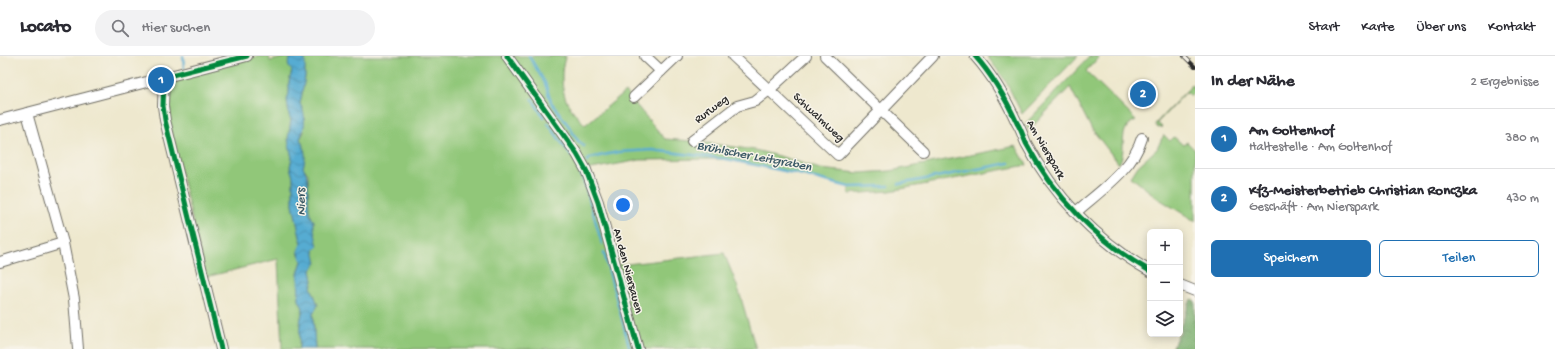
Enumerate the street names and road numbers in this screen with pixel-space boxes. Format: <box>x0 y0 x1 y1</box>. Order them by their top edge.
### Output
street label: Schwalmweg <box>789 91 847 146</box>
street label: Rurweg <box>692 93 732 127</box>
street label: Am Nierspark <box>1022 118 1068 183</box>
street label: An den Niersauen <box>609 227 645 315</box>

